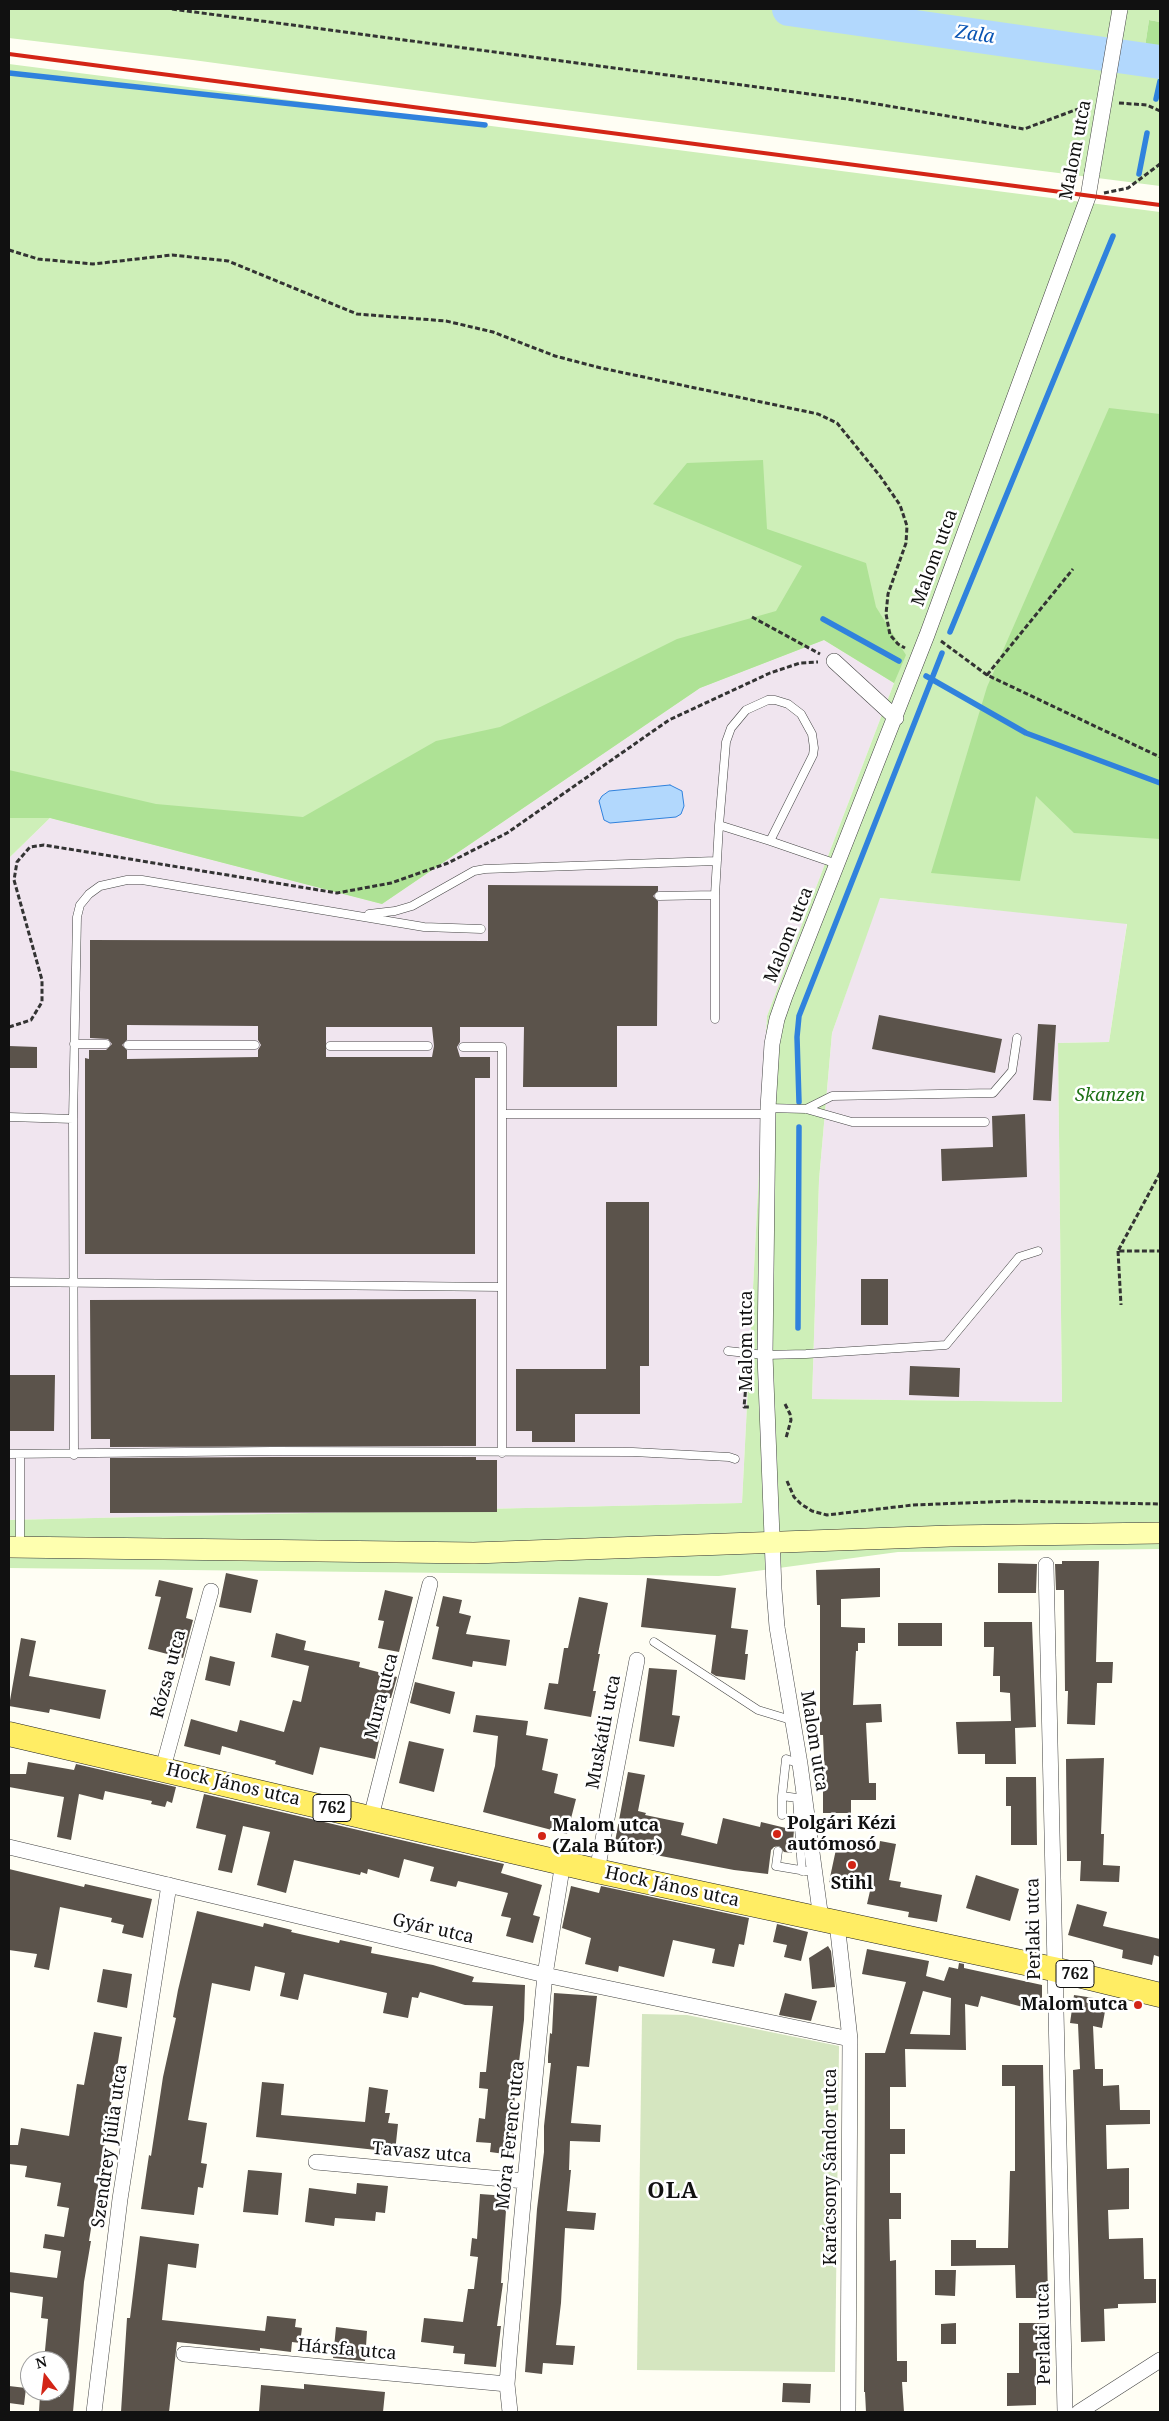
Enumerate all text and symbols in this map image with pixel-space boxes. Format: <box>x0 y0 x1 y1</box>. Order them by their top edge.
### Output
water label: Zala <box>954 21 996 49</box>
street label: Malom utca <box>1056 98 1096 202</box>
street label: Malom utca <box>908 507 962 609</box>
street label: Malom utca <box>760 884 818 986</box>
park label: Skanzen <box>1075 1085 1145 1107</box>
street label: Malom utca <box>736 1290 758 1392</box>
street label: Rózsa utca <box>147 1627 191 1721</box>
street label: Mura utca <box>361 1651 403 1741</box>
street label: Muskátli utca <box>582 1673 626 1791</box>
street label: Malom utca <box>795 1689 833 1793</box>
street label: Hock János utca <box>164 1759 302 1811</box>
road number: 762 <box>313 1795 351 1822</box>
place label: Polgári Kézi autómosó <box>787 1813 896 1856</box>
place label: Malom utca (Zala Bútor) <box>552 1815 663 1858</box>
marker: Polgári Kézi autómosó <box>771 1828 783 1840</box>
marker: Malom utca (Zala Bútor) <box>536 1830 548 1842</box>
marker: Stihl <box>846 1859 858 1871</box>
street label: Hock János utca <box>603 1862 741 1912</box>
place label: Stihl <box>831 1873 873 1895</box>
street label: Perlaki utca <box>1022 1878 1046 1980</box>
street label: Gyár utca <box>390 1909 476 1949</box>
road number: 762 <box>1056 1960 1094 1988</box>
place label: Malom utca <box>1021 1994 1128 2016</box>
marker: Malom utca <box>1132 1999 1144 2011</box>
street label: Móra Ferenc utca <box>492 2059 530 2211</box>
street label: Szendrey Júlia utca <box>88 2063 132 2229</box>
street label: Karácsony Sándor utca <box>820 2068 842 2266</box>
street label: Tavasz utca <box>371 2138 473 2168</box>
district label: OLA <box>647 2179 699 2205</box>
street label: Perlaki utca <box>1032 2283 1056 2385</box>
street label: Hársfa utca <box>297 2335 397 2365</box>
north arrow <box>20 2351 70 2401</box>
text: N <box>33 2351 49 2373</box>

